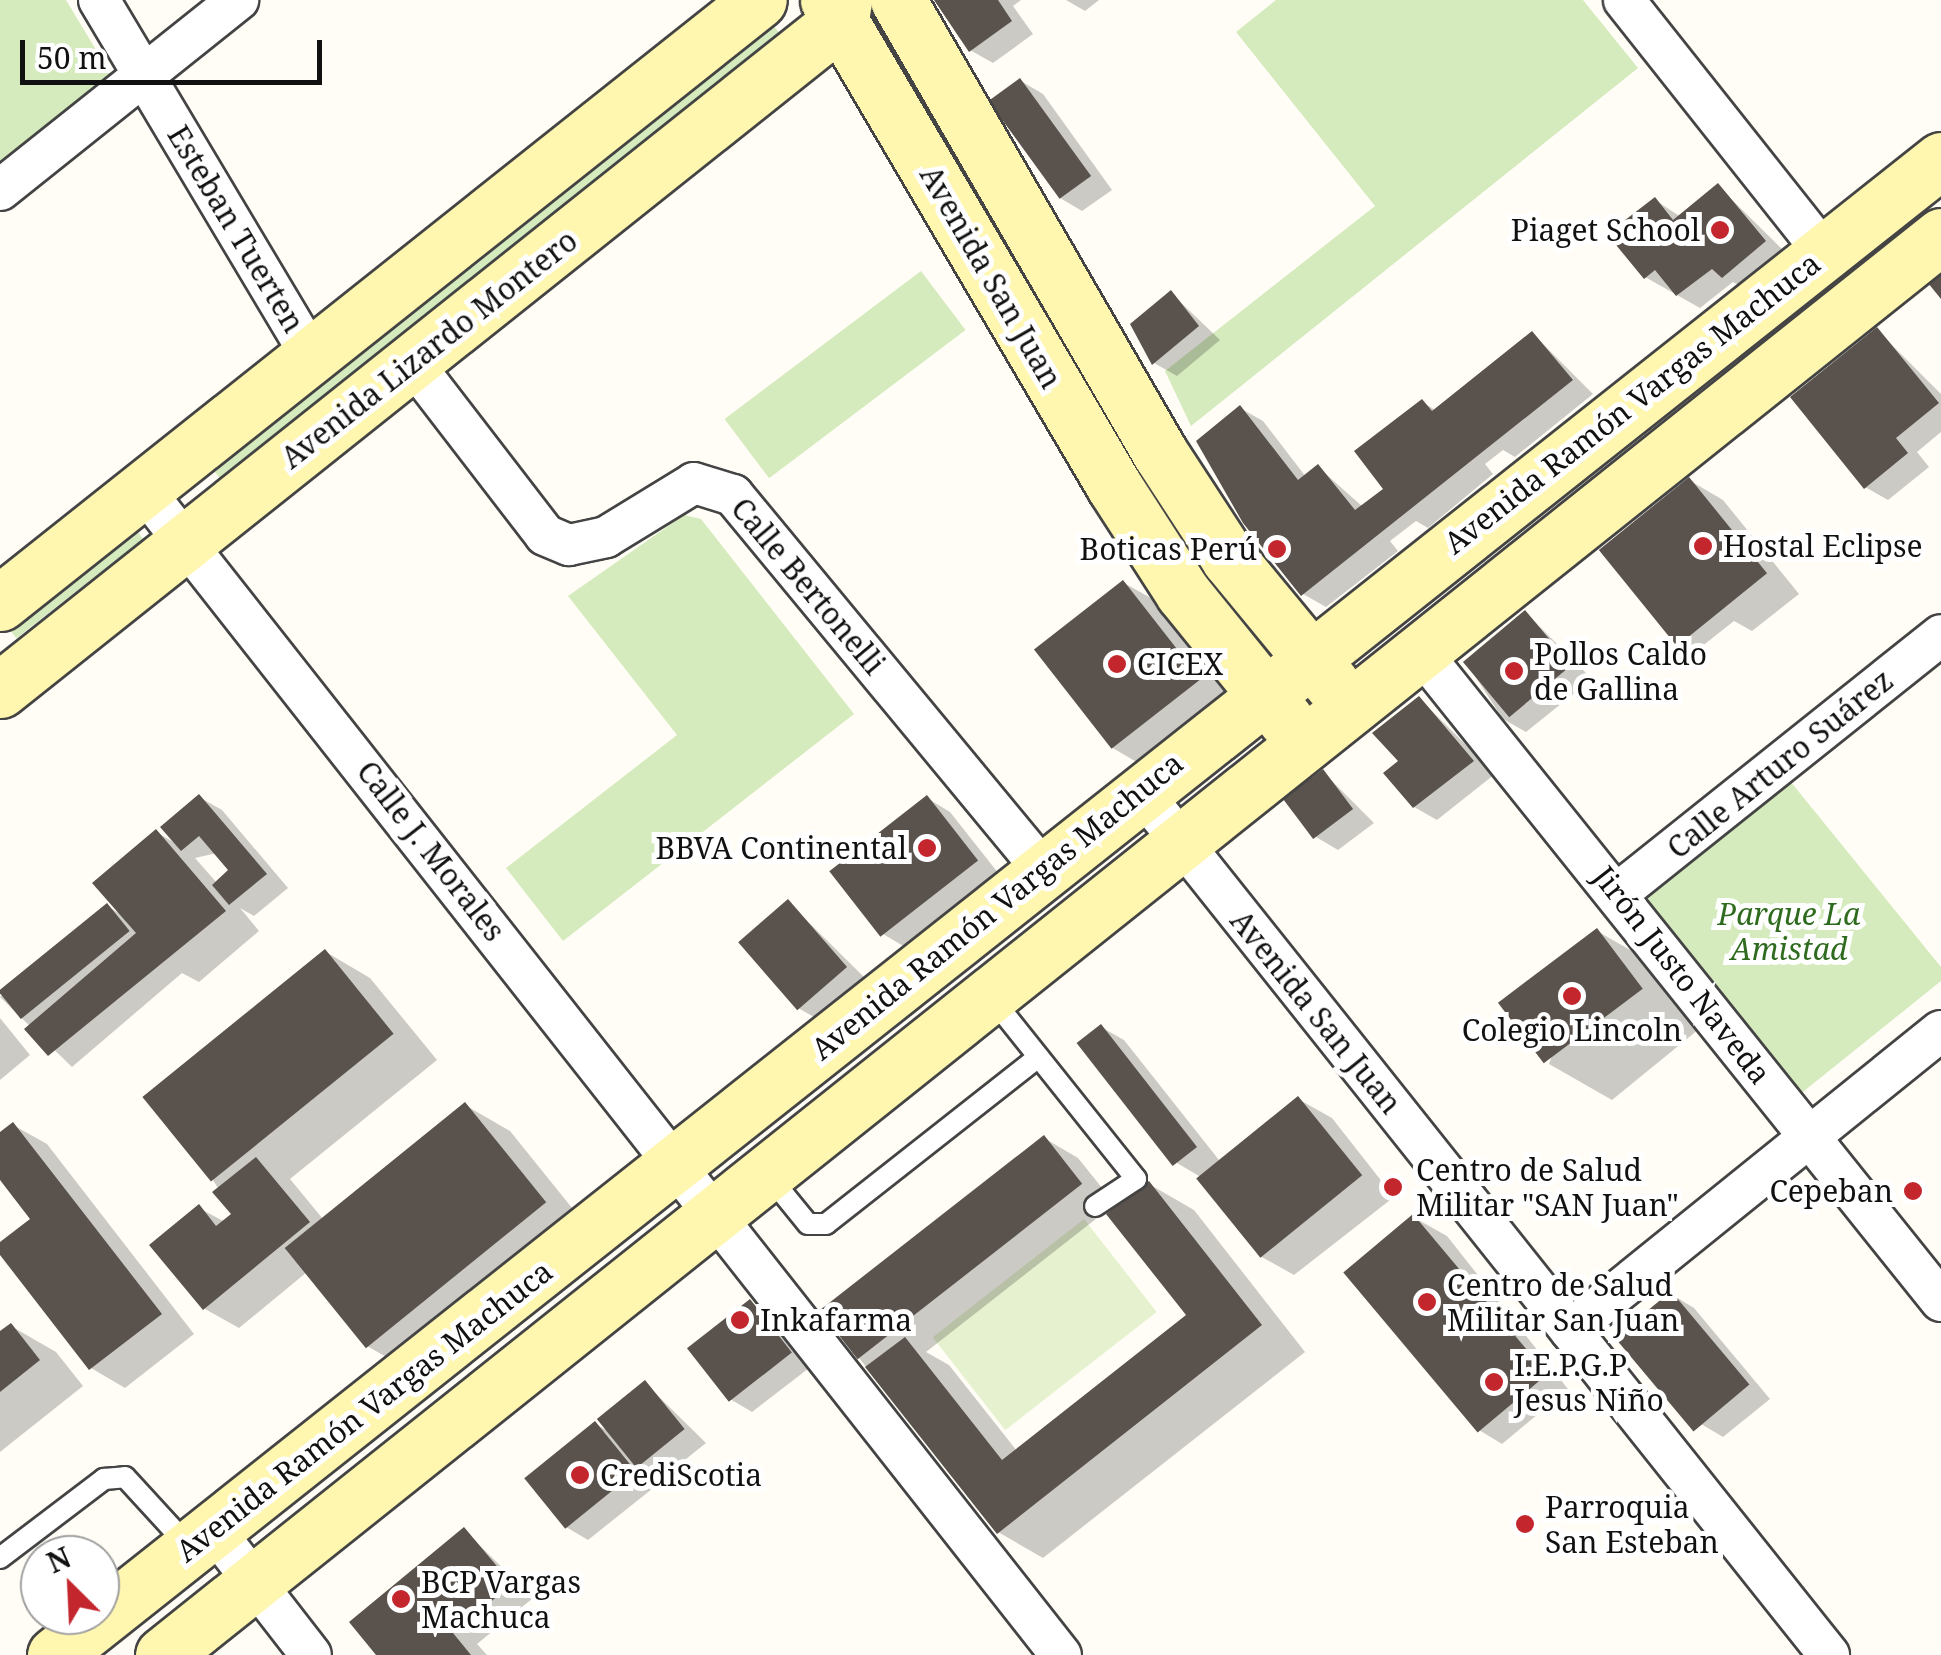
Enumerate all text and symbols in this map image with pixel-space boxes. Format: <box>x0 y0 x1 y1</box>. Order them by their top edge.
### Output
scale bar <box>25 20 328 82</box>
text: 50 m <box>37 37 107 78</box>
street label: Esteban Tuerten <box>160 119 312 339</box>
street label: Avenida San Juan <box>913 159 1069 395</box>
place label: Piaget School <box>1511 212 1700 248</box>
marker: Piaget School <box>1709 219 1731 241</box>
street label: Avenida Lizardo Montero <box>274 222 584 476</box>
street label: Avenida Ramón Vargas Machuca <box>1437 245 1827 561</box>
street label: Calle Bertonelli <box>724 491 892 681</box>
place label: Hostal Eclipse <box>1723 528 1923 564</box>
place label: Boticas Perú <box>1080 531 1257 567</box>
marker: Hostal Eclipse <box>1692 535 1714 557</box>
marker: Boticas Perú <box>1266 538 1288 560</box>
place label: Pollos Caldo de Gallina <box>1534 636 1707 706</box>
place label: CICEX <box>1137 646 1223 682</box>
marker: CICEX <box>1106 653 1128 675</box>
marker: Pollos Caldo de Gallina <box>1503 660 1525 682</box>
street label: Calle Arturo Suárez <box>1660 662 1900 866</box>
street label: Avenida Ramón Vargas Machuca <box>804 745 1190 1067</box>
street label: Calle J. Morales <box>350 754 512 948</box>
place label: BBVA Continental <box>655 830 907 866</box>
marker: BBVA Continental <box>916 837 938 859</box>
street label: Jirón Justo Naveda <box>1586 859 1778 1091</box>
park label: Parque La Amistad <box>1718 896 1860 966</box>
street label: Avenida San Juan <box>1223 903 1409 1121</box>
marker: Colegio Lincoln <box>1561 985 1583 1007</box>
place label: Colegio Lincoln <box>1462 1012 1682 1048</box>
place label: Centro de Salud Militar "SAN Juan" <box>1416 1152 1679 1222</box>
place label: Cepeban <box>1769 1173 1893 1209</box>
marker: Centro de Salud Militar "SAN Juan" <box>1380 1174 1406 1200</box>
marker: Cepeban <box>1902 1180 1924 1202</box>
street label: Avenida Ramón Vargas Machuca <box>169 1253 559 1569</box>
place label: Centro de Salud Militar San Juan <box>1447 1267 1679 1338</box>
marker: Centro de Salud Militar San Juan <box>1416 1291 1438 1313</box>
place label: Inkafarma <box>760 1302 912 1338</box>
marker: Inkafarma <box>729 1309 751 1331</box>
place label: I.E.P.G.P Jesus Niño <box>1514 1347 1664 1418</box>
marker: I.E.P.G.P Jesus Niño <box>1483 1371 1505 1393</box>
place label: CrediScotia <box>600 1457 762 1493</box>
marker: CrediScotia <box>569 1464 591 1486</box>
place label: Parroquia San Esteban <box>1545 1489 1719 1560</box>
marker: Parroquia San Esteban <box>1514 1513 1536 1535</box>
north arrow <box>20 1535 120 1635</box>
text: N <box>41 1538 76 1581</box>
place label: BCP Vargas Machuca <box>421 1564 581 1634</box>
marker: BCP Vargas Machuca <box>390 1588 412 1610</box>

